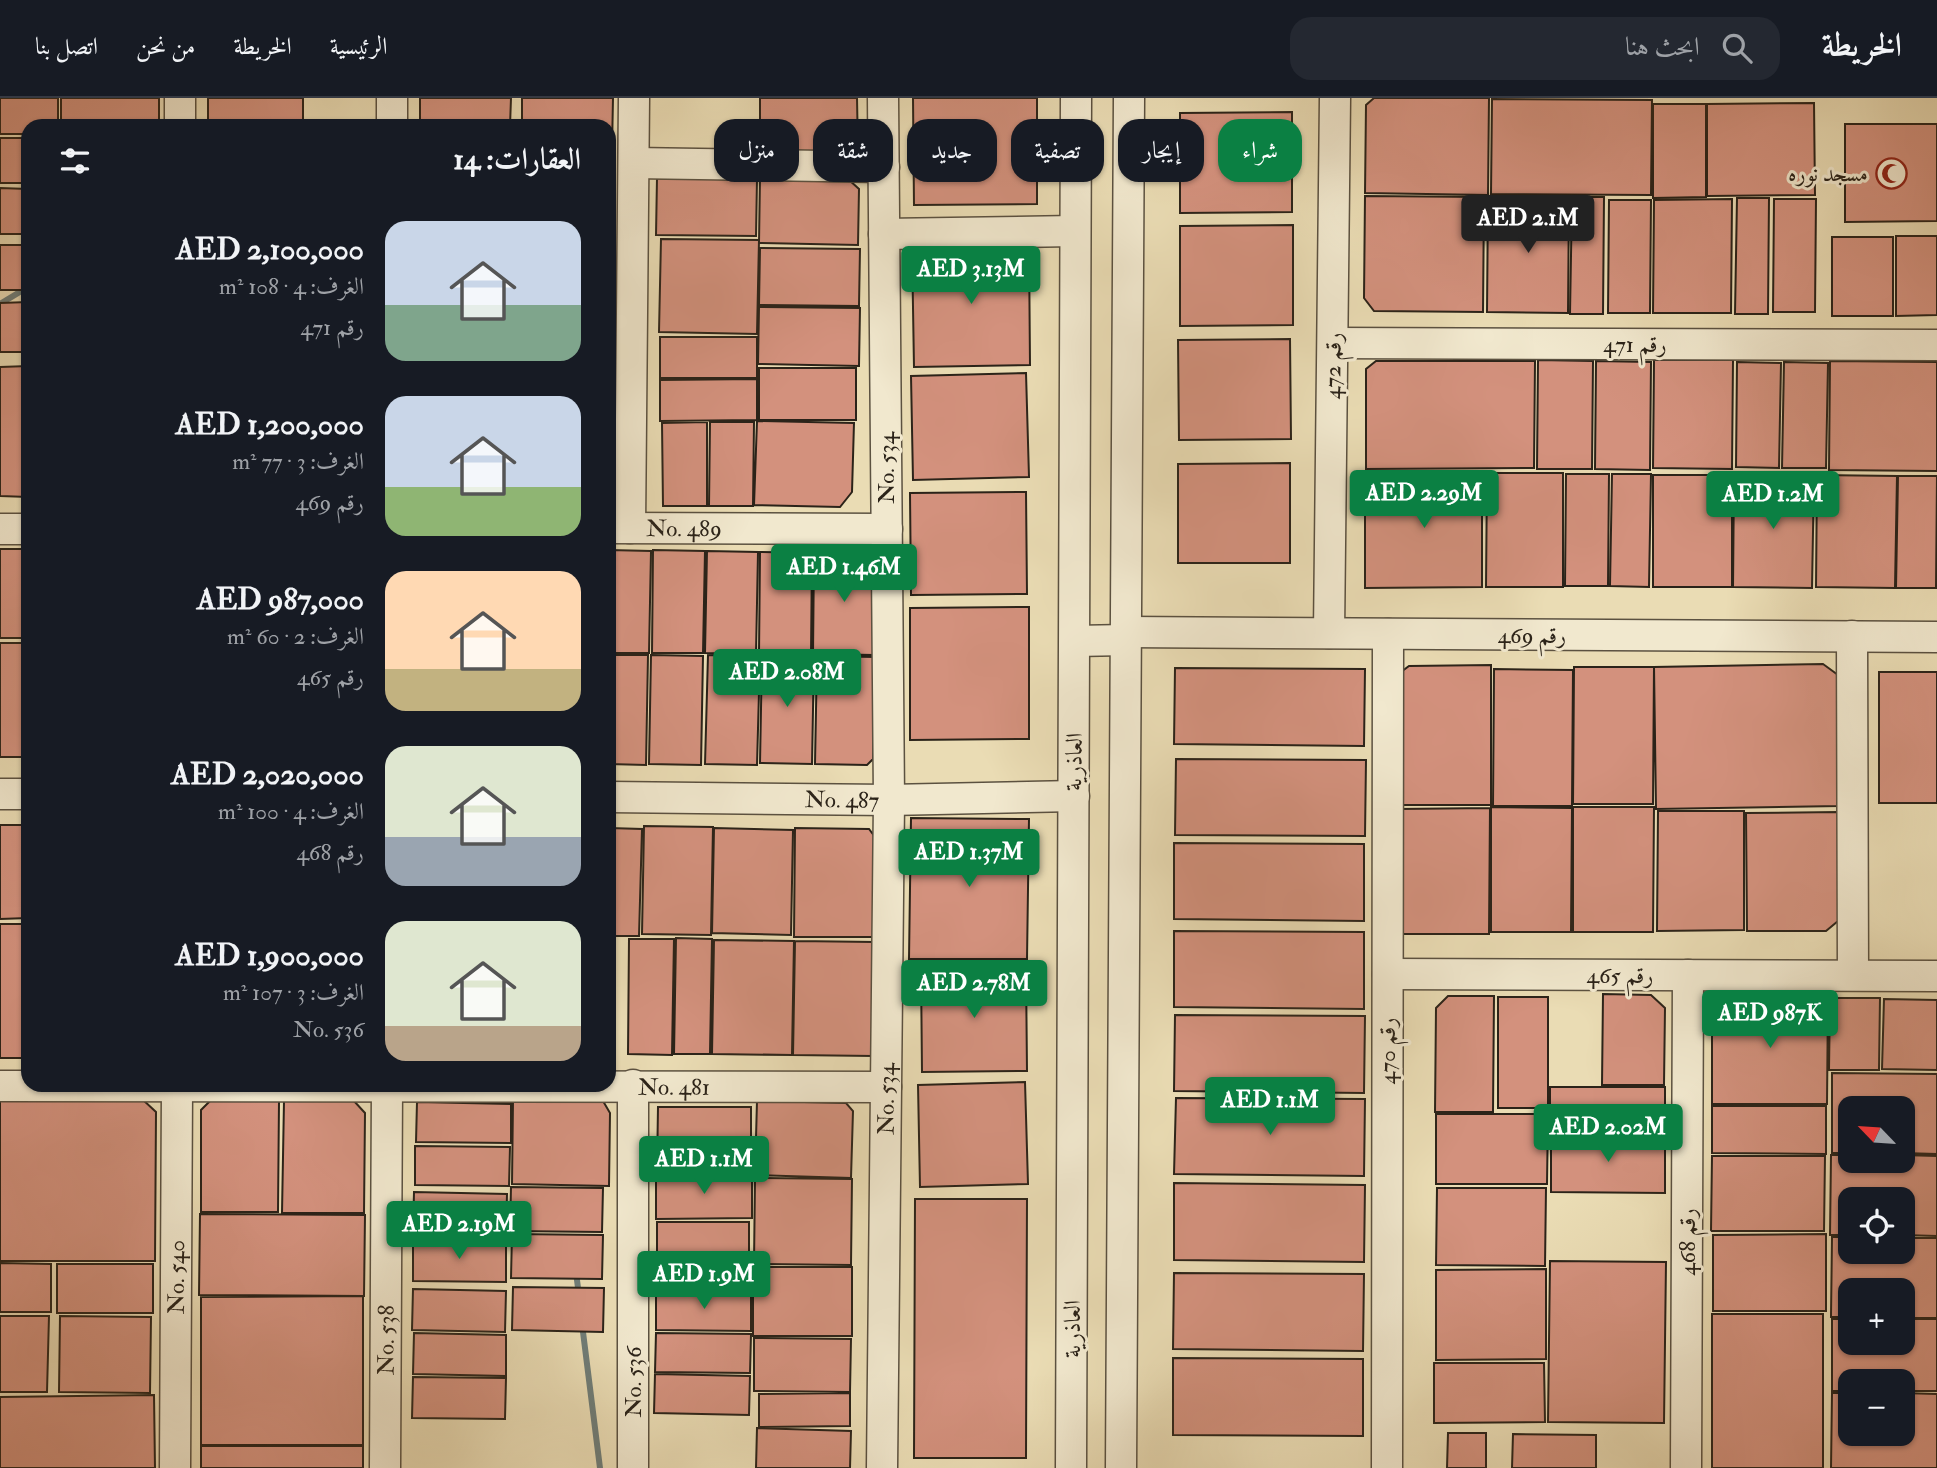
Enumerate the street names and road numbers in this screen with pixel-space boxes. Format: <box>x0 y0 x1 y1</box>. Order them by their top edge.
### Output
street label: رقم 471 <box>1603 330 1667 366</box>
street label: رقم 472 <box>1318 332 1355 400</box>
street label: No. 534 <box>872 431 901 504</box>
street label: No. 489 <box>646 514 722 543</box>
street label: رقم 469 <box>1498 621 1566 657</box>
street label: العاذرية <box>1059 733 1089 791</box>
street label: No. 487 <box>805 785 880 814</box>
street label: رقم 465 <box>1587 961 1653 997</box>
street label: رقم 470 <box>1373 1018 1409 1084</box>
street label: No. 534 <box>871 1061 901 1135</box>
street label: No. 481 <box>638 1072 710 1101</box>
street label: رقم 468 <box>1673 1208 1709 1276</box>
street label: No. 540 <box>161 1240 191 1314</box>
street label: العاذرية <box>1058 1300 1087 1358</box>
street label: No. 538 <box>371 1305 400 1375</box>
street label: No. 536 <box>619 1345 648 1417</box>

